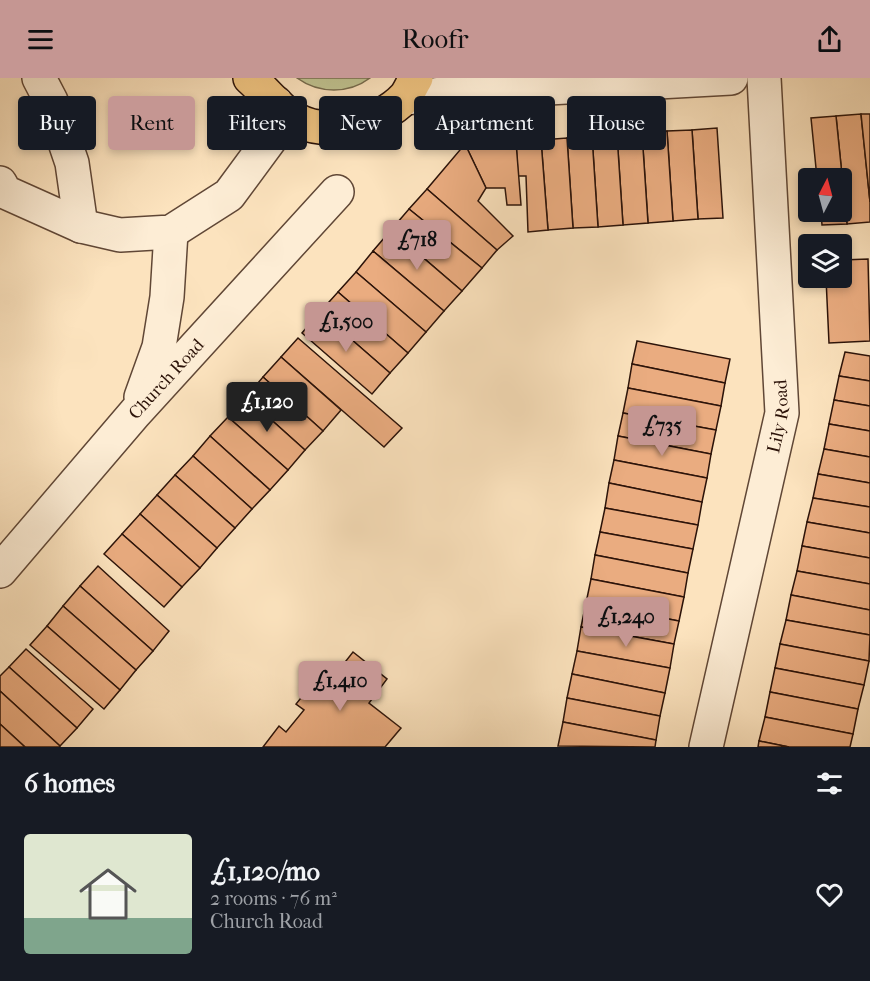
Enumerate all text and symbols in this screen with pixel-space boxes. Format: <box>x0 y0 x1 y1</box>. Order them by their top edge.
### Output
icon: menu <box>24 23 57 56</box>
text: Roofr <box>402 23 468 55</box>
icon: share <box>813 23 846 56</box>
chip: Buy <box>18 96 96 150</box>
chip: Rent <box>108 96 195 150</box>
chip: Filters <box>207 96 307 150</box>
chip: New <box>319 96 402 150</box>
chip: Apartment <box>414 96 555 150</box>
chip: House <box>567 96 666 150</box>
north arrow <box>798 168 852 222</box>
map controls <box>798 168 852 288</box>
pin: £718 <box>381 220 453 271</box>
text: £718 <box>397 228 437 251</box>
button: layers <box>798 234 852 288</box>
pin: £1,500 <box>297 302 395 353</box>
text: £1,500 <box>319 310 373 333</box>
street label: Church Road <box>124 334 208 424</box>
street label: Lily Road <box>763 379 794 455</box>
pin: £1,120 <box>218 382 316 433</box>
text: £1,120 <box>240 390 294 413</box>
pin: £735 <box>626 406 698 457</box>
text: £735 <box>642 414 682 437</box>
pin: £1,240 <box>577 597 675 648</box>
text: £1,240 <box>597 605 655 628</box>
pin: £1,410 <box>291 661 389 712</box>
text: £1,410 <box>312 669 368 692</box>
icon: filters <box>813 767 846 800</box>
text: 6 homes <box>24 768 115 799</box>
text: £1,120/mo <box>210 856 320 887</box>
icon: home <box>72 858 144 930</box>
icon: heart <box>813 878 846 911</box>
text: 2 rooms · 76 m² <box>210 887 337 910</box>
text: Church Road <box>210 910 323 933</box>

